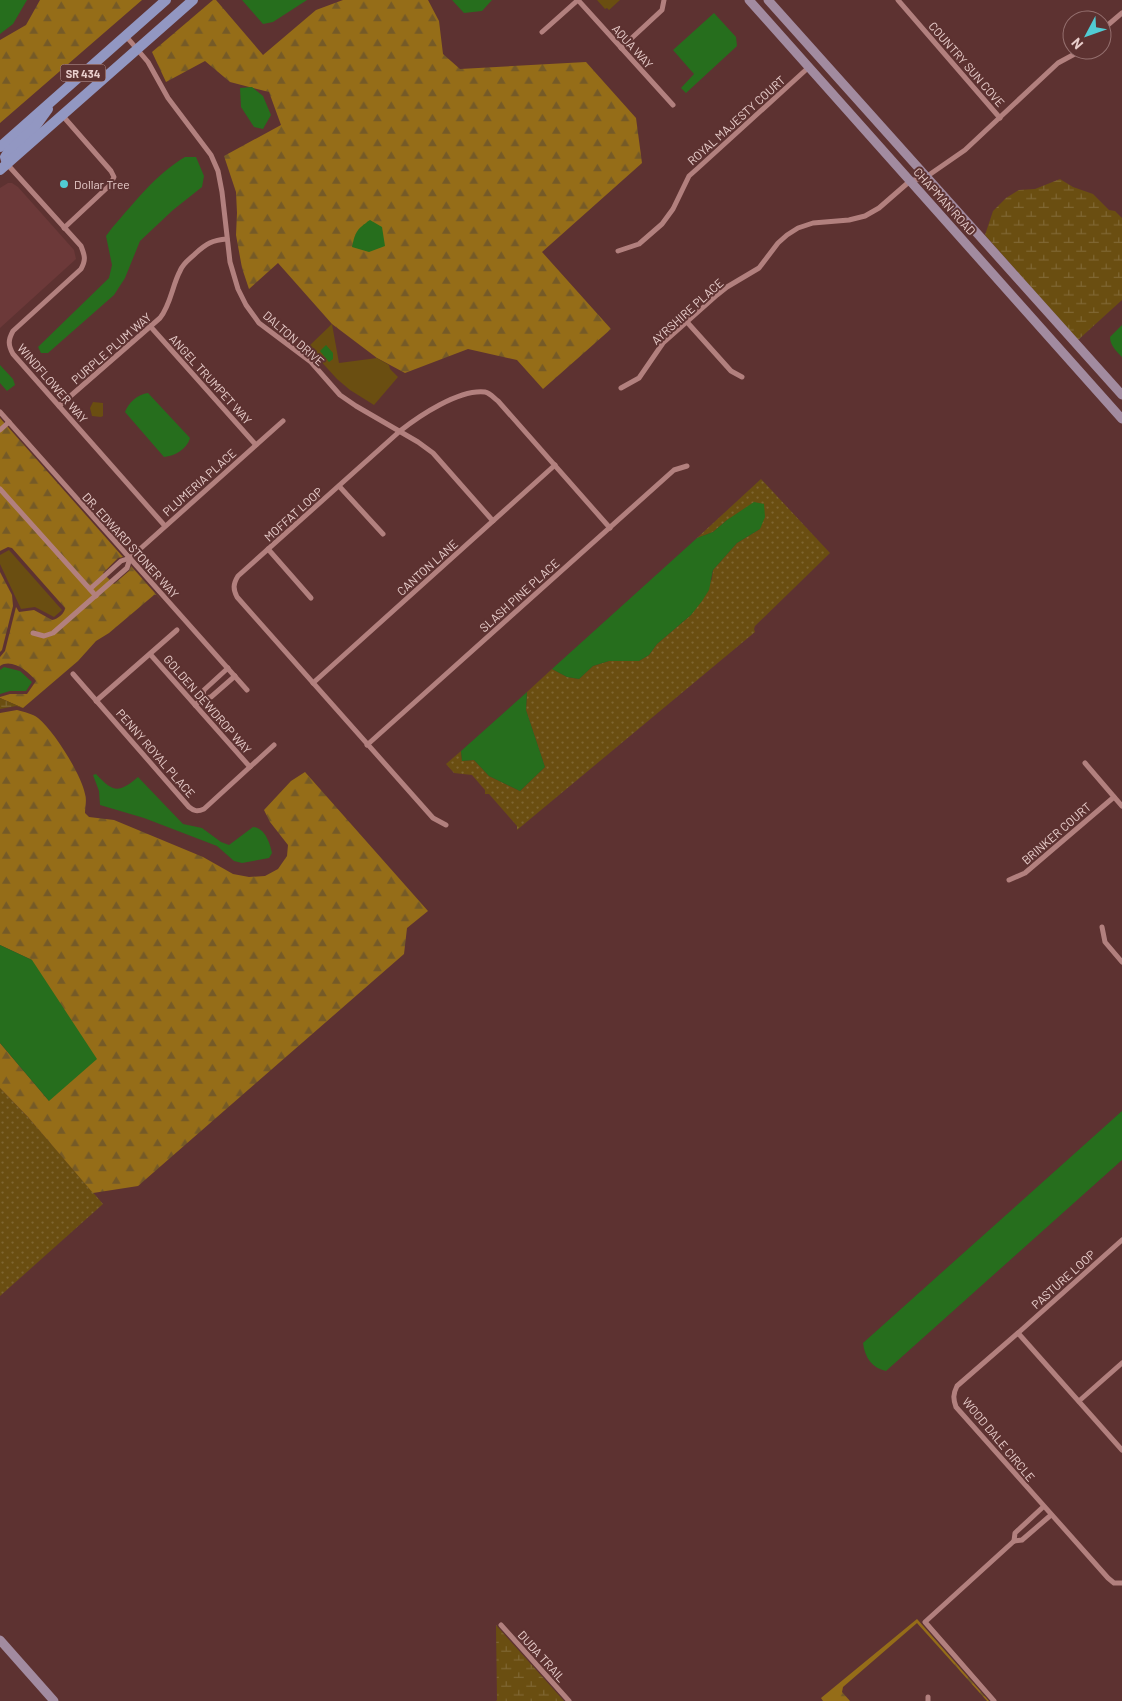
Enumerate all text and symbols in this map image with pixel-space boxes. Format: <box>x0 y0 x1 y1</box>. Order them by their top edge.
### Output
north arrow <box>1062 10 1112 60</box>
street label: COUNTRY SUN COVE <box>926 19 1008 109</box>
street label: AQUA WAY <box>610 21 656 71</box>
text: N <box>1067 35 1086 53</box>
road number: SR 434 <box>61 64 106 82</box>
street label: ROYAL MAJESTY COURT <box>684 72 788 168</box>
street label: CHAPMAN ROAD <box>911 165 979 237</box>
place label: Dollar Tree <box>74 177 130 191</box>
marker: Dollar Tree <box>58 178 70 190</box>
street label: AYRSHIRE PLACE <box>648 275 726 347</box>
street label: DALTON DRIVE <box>261 308 327 368</box>
street label: PURPLE PLUM WAY <box>68 309 154 386</box>
street label: ANGEL TRUMPET WAY <box>167 331 255 427</box>
street label: WINDFLOWER WAY <box>15 341 91 425</box>
street label: PLUMERIA PLACE <box>159 445 239 519</box>
street label: MOFFAT LOOP <box>261 484 325 544</box>
street label: DR. EDWARD STONER WAY <box>80 489 182 601</box>
street label: CANTON LANE <box>394 536 460 598</box>
street label: SLASH PINE PLACE <box>476 556 562 634</box>
street label: GOLDEN DEWDROP WAY <box>161 652 255 756</box>
street label: PENNY ROYAL PLACE <box>114 706 198 800</box>
street label: BRINKER COURT <box>1019 799 1094 867</box>
street label: PASTURE LOOP <box>1028 1247 1098 1311</box>
street label: WOOD DALE CIRCLE <box>960 1394 1038 1484</box>
street label: DUDA TRAIL <box>515 1628 569 1685</box>

